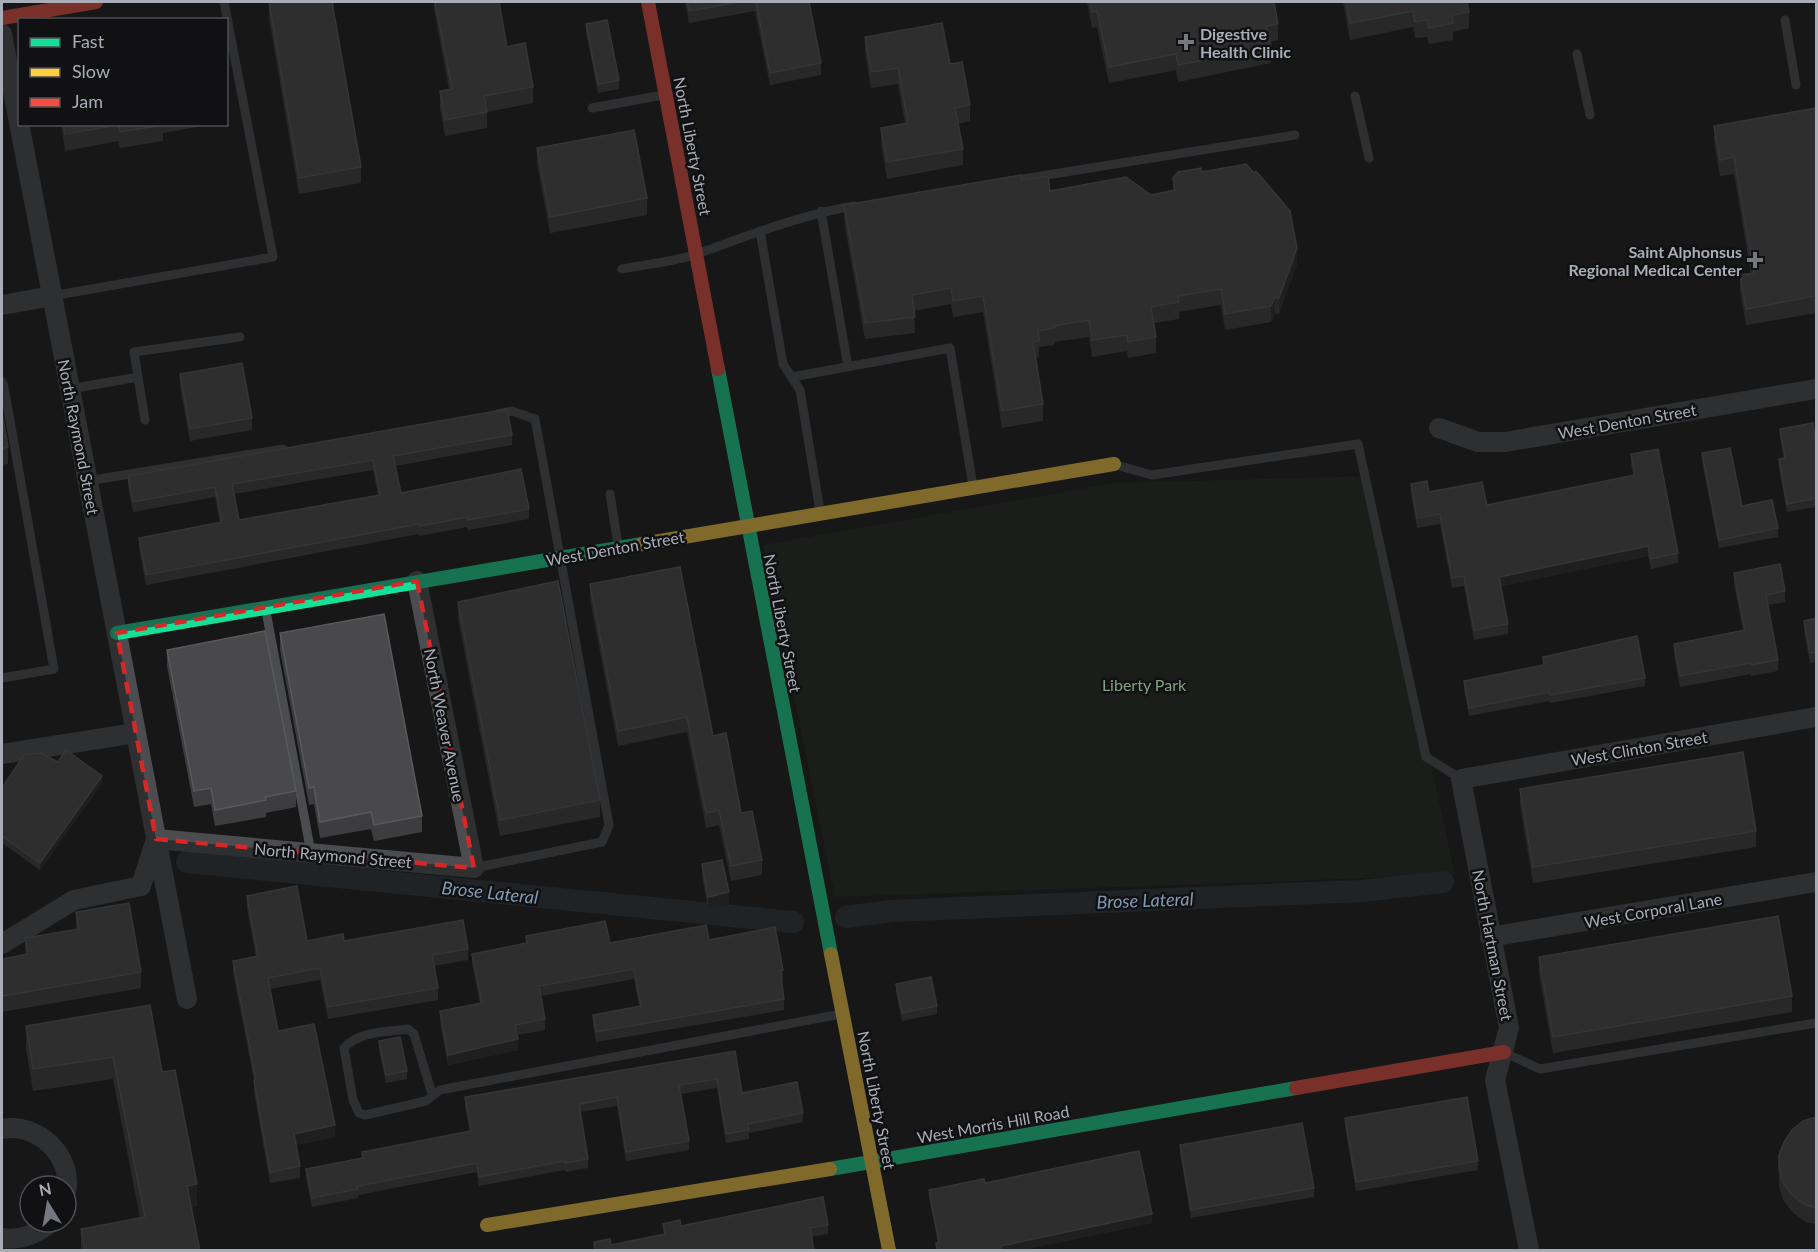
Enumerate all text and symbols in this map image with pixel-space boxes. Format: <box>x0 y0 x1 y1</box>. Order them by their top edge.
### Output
legend <box>18 18 228 126</box>
place label: Digestive Health Clinic <box>1200 24 1291 61</box>
text: Fast <box>72 30 105 52</box>
marker: Digestive Health Clinic <box>1177 33 1195 51</box>
text: Slow <box>72 60 110 82</box>
street label: North Liberty Street <box>670 75 716 217</box>
text: Jam <box>72 90 103 112</box>
place label: Saint Alphonsus Regional Medical Center <box>1568 242 1742 279</box>
marker: Saint Alphonsus Regional Medical Center <box>1746 251 1764 269</box>
street label: North Raymond Street <box>55 358 103 517</box>
street label: West Denton Street <box>1556 399 1698 443</box>
street label: West Denton Street <box>544 526 686 570</box>
street label: North Liberty Street <box>760 552 806 694</box>
street label: North Weaver Avenue <box>421 647 469 803</box>
park label: Liberty Park <box>1102 675 1187 694</box>
street label: West Clinton Street <box>1569 727 1709 769</box>
street label: North Raymond Street <box>254 839 413 871</box>
street label: North Hartman Street <box>1469 868 1517 1022</box>
water label: Brose Lateral <box>441 876 539 908</box>
water label: Brose Lateral <box>1096 887 1194 913</box>
street label: West Corporal Lane <box>1583 889 1723 931</box>
street label: North Liberty Street <box>854 1029 900 1171</box>
street label: West Morris Hill Road <box>915 1101 1071 1147</box>
north arrow <box>18 1174 78 1234</box>
text: N <box>37 1178 53 1199</box>

